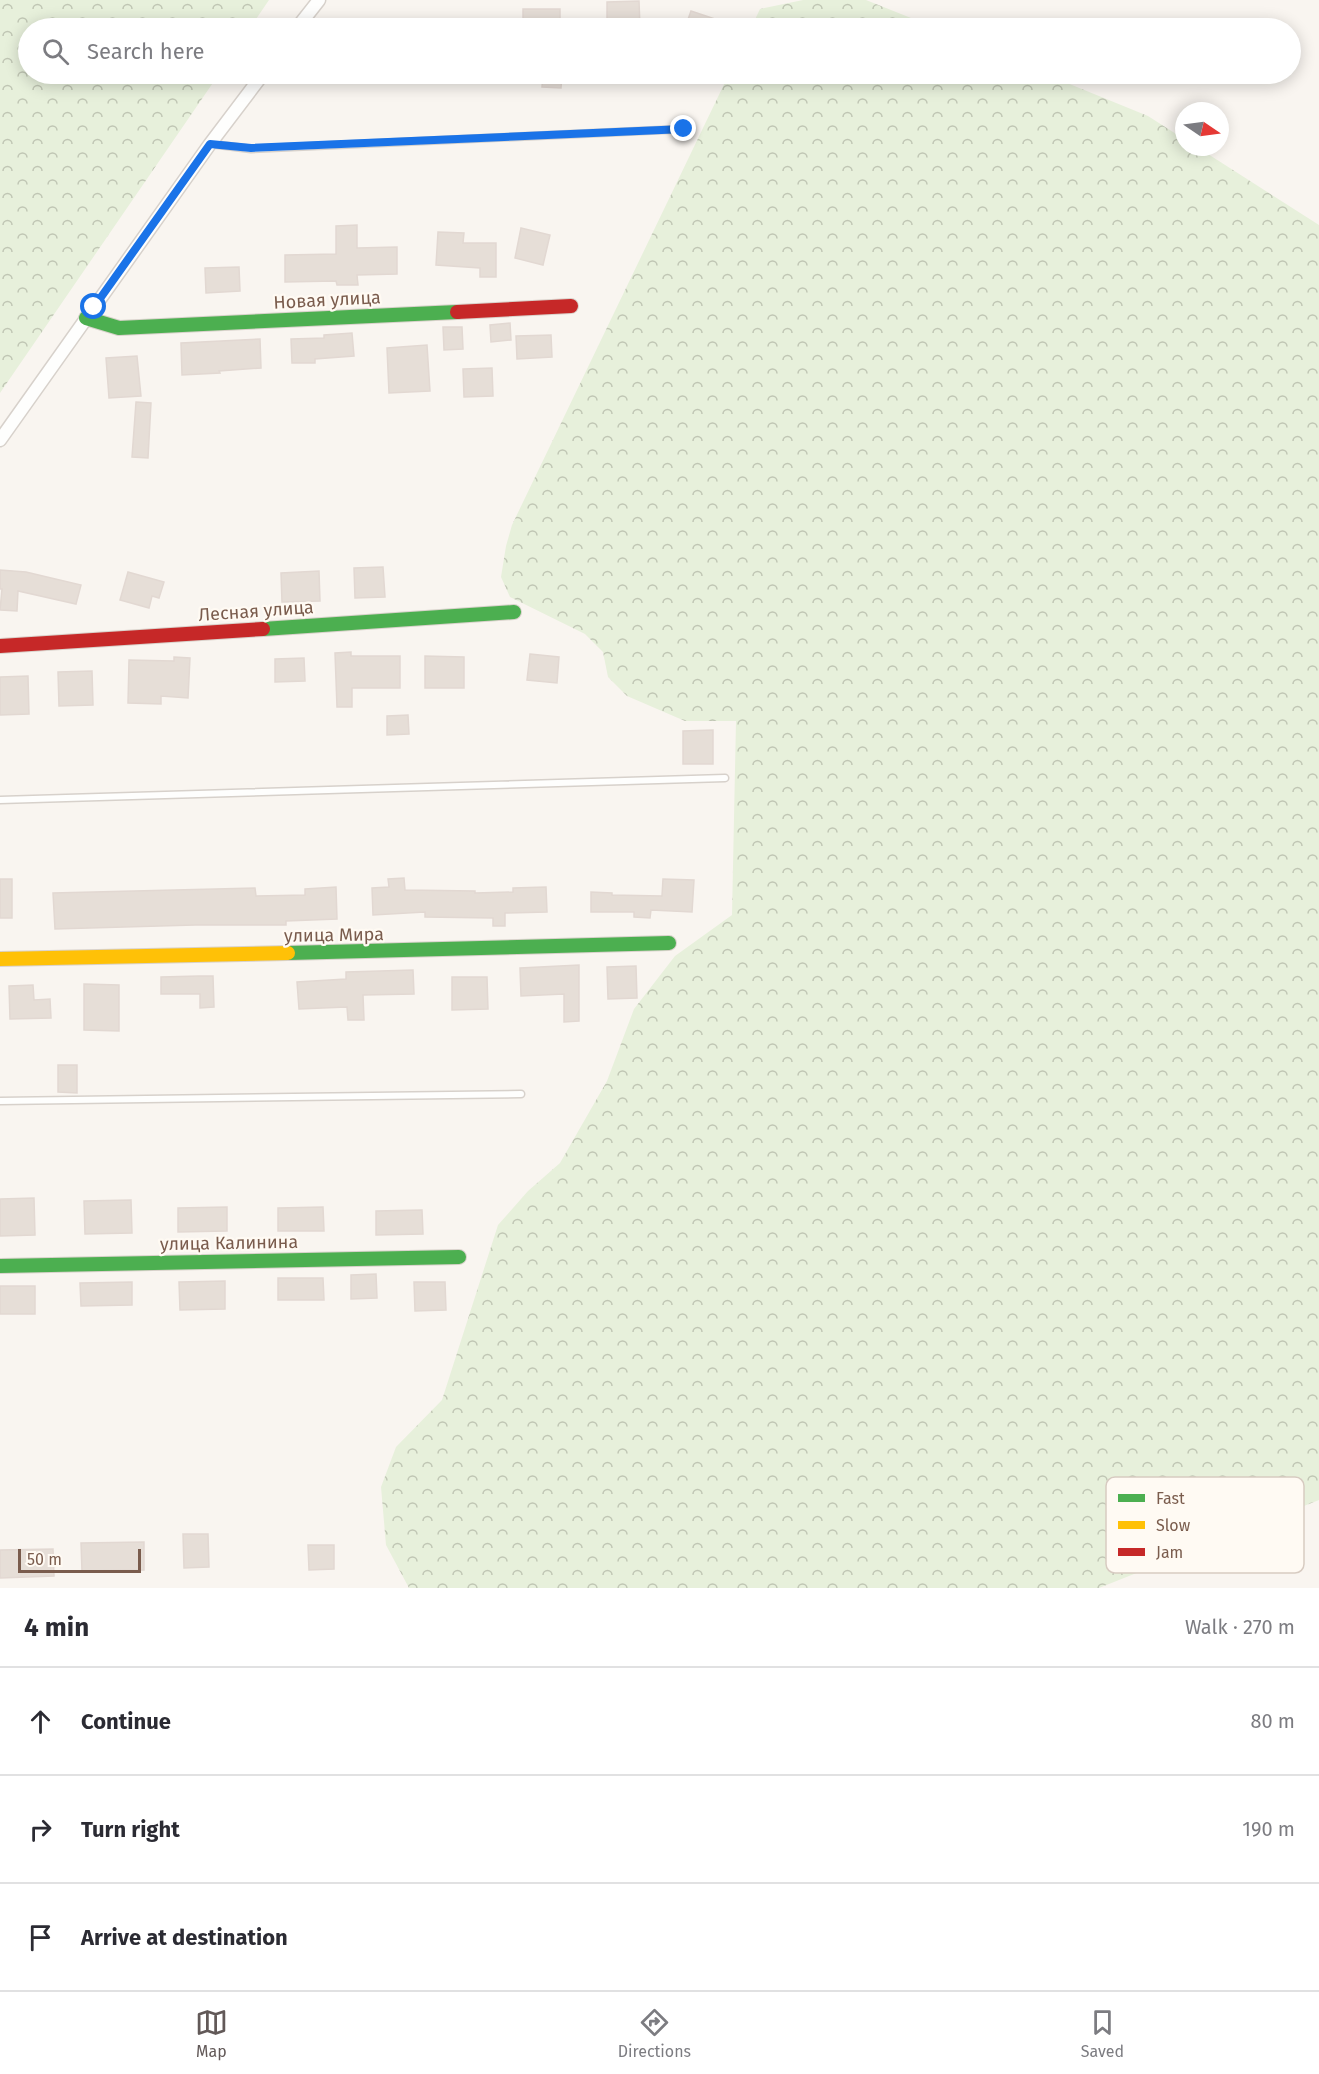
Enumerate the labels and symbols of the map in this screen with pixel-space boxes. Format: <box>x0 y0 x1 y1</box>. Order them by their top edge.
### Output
north arrow <box>1175 102 1229 156</box>
route end <box>670 115 696 141</box>
street label: Новая улица <box>273 286 381 314</box>
route start <box>80 293 106 319</box>
street label: Лесная улица <box>198 596 314 626</box>
street label: улица Мира <box>284 923 384 947</box>
street label: улица Калинина <box>160 1231 298 1255</box>
legend <box>1106 1477 1304 1573</box>
text: Fast <box>1156 1489 1185 1508</box>
text: Slow <box>1156 1516 1191 1535</box>
text: Jam <box>1156 1543 1183 1562</box>
scale bar <box>18 1546 141 1574</box>

